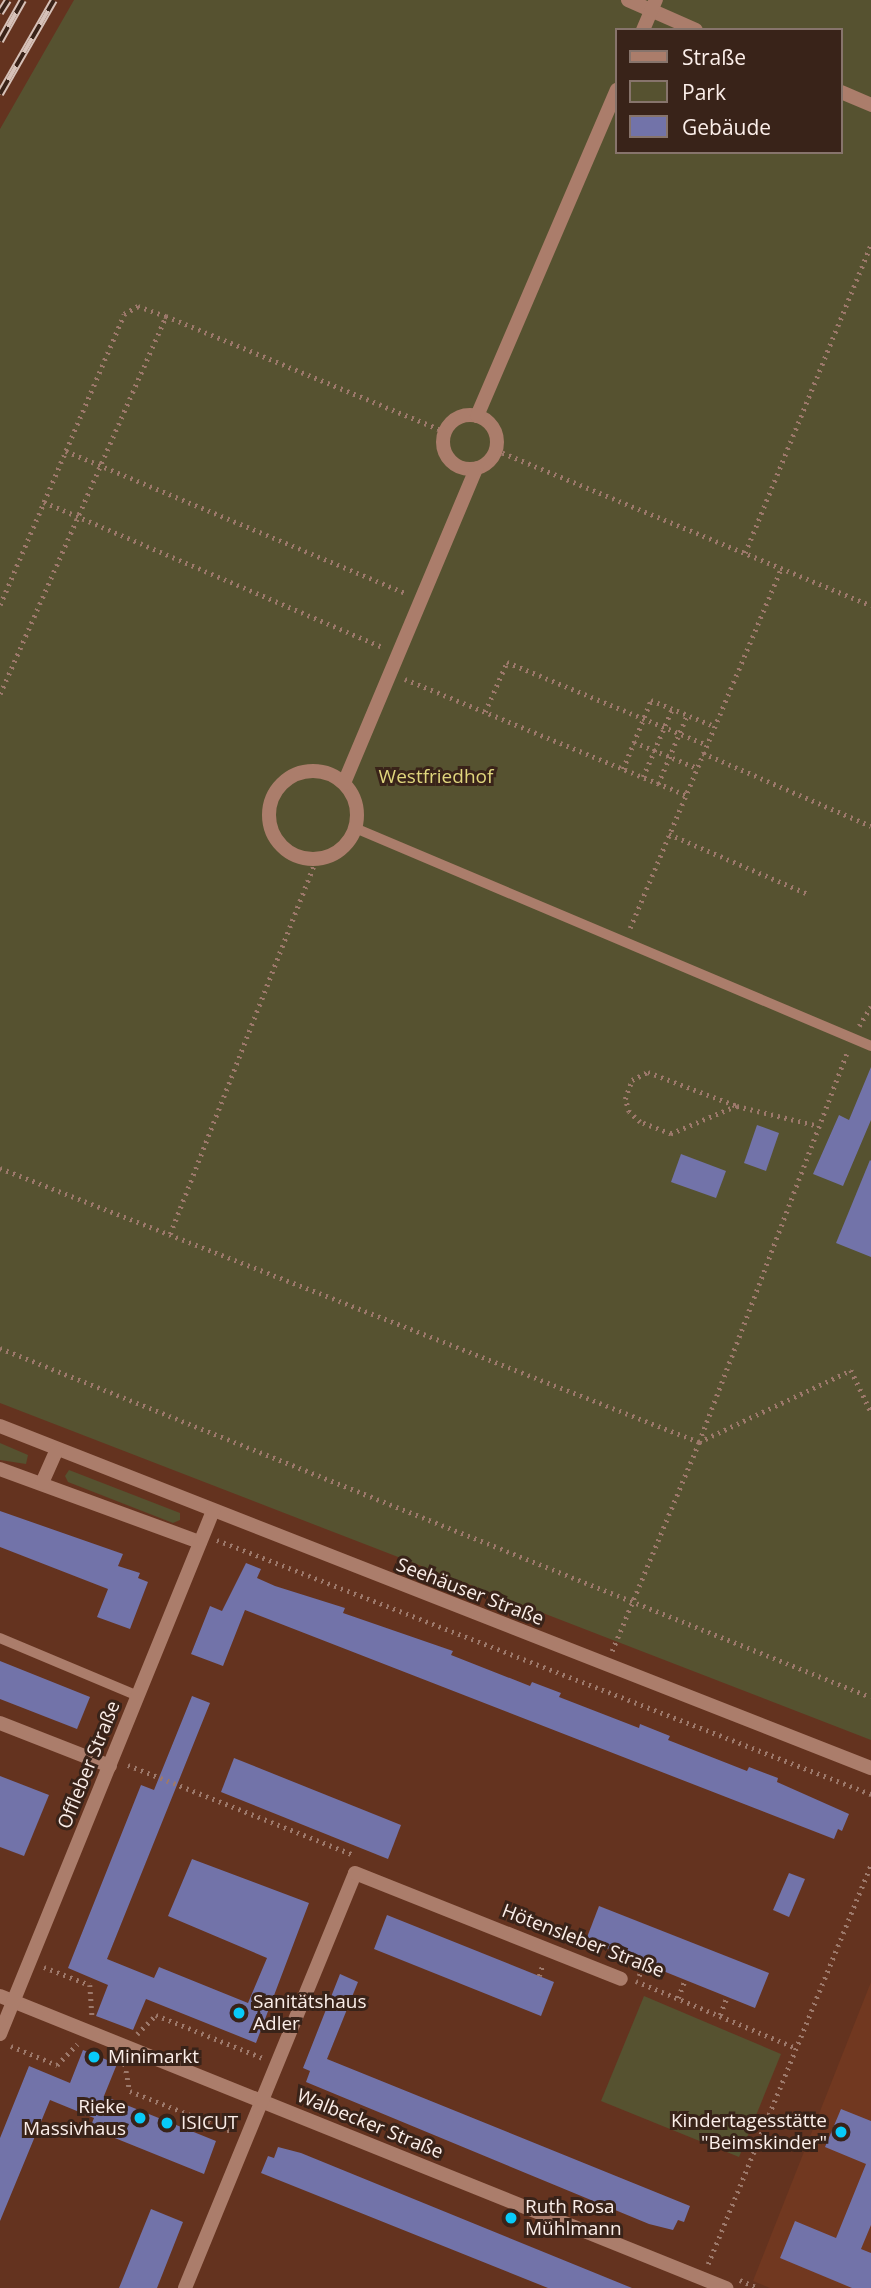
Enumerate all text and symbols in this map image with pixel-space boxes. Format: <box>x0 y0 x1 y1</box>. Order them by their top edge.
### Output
legend <box>616 28 843 154</box>
text: Straße <box>682 43 746 71</box>
text: Park <box>682 78 726 106</box>
text: Gebäude <box>682 113 771 141</box>
park label: Westfriedhof <box>379 766 493 788</box>
street label: Seehäuser Straße <box>393 1553 547 1631</box>
street label: Offleber Straße <box>53 1698 125 1832</box>
street label: Hötensleber Straße <box>499 1900 667 1982</box>
place label: Sanitätshaus Adler <box>253 1991 366 2035</box>
marker: Sanitätshaus Adler <box>231 2005 247 2021</box>
place label: Minimarkt <box>108 2046 199 2068</box>
marker: Minimarkt <box>86 2049 102 2065</box>
street label: Walbecker Straße <box>294 2084 446 2164</box>
place label: Rieke Massivhaus <box>23 2096 126 2140</box>
marker: Rieke Massivhaus <box>132 2110 148 2126</box>
place label: Kindertagesstätte "Beimskinder" <box>671 2110 827 2154</box>
place label: ISICUT <box>181 2112 238 2134</box>
marker: ISICUT <box>159 2115 175 2131</box>
marker: Kindertagesstätte "Beimskinder" <box>833 2124 849 2140</box>
place label: Ruth Rosa Mühlmann <box>525 2196 622 2240</box>
marker: Ruth Rosa Mühlmann <box>503 2210 519 2226</box>

